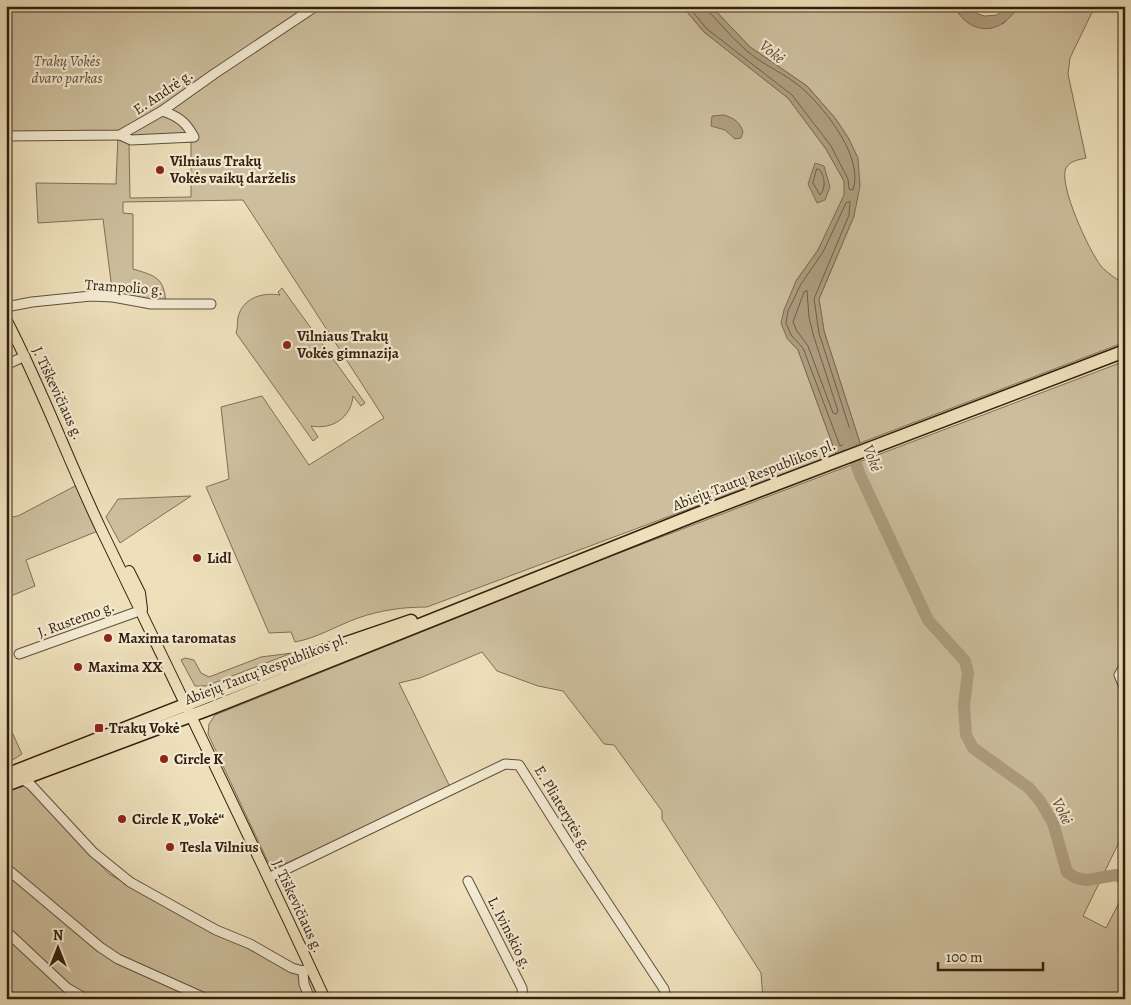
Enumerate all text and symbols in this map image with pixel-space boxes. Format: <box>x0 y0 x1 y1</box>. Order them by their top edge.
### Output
water label: Vokė <box>755 35 790 69</box>
park label: Trakų Vokės dvaro parkas <box>31 51 103 88</box>
street label: E. Andrė g. <box>129 65 197 119</box>
place label: Vilniaus Trakų Vokės vaikų darželis <box>169 151 296 188</box>
marker: Vilniaus Trakų Vokės vaikų darželis <box>154 164 166 176</box>
street label: Trampolio g. <box>84 274 164 300</box>
place label: Vilniaus Trakų Vokės gimnazija <box>296 326 400 363</box>
marker: Vilniaus Trakų Vokės gimnazija <box>281 339 293 351</box>
street label: J. Tiškevičiaus g. <box>28 343 88 443</box>
street label: Abiejų Tautų Respublikos pl. <box>669 435 838 516</box>
water label: Vokė <box>857 441 887 475</box>
place label: Lidl <box>207 548 231 568</box>
marker: Lidl <box>191 552 203 564</box>
street label: J. Rustemo g. <box>35 596 117 642</box>
place label: Maxima taromatas <box>118 628 236 648</box>
street label: Abiejų Tautų Respublikos pl. <box>181 629 350 710</box>
marker: Maxima taromatas <box>102 632 114 644</box>
place label: Maxima XX <box>88 657 163 677</box>
marker: Maxima XX <box>72 661 84 673</box>
place label: Trakų Vokė <box>109 718 180 738</box>
marker: Trakų Vokė <box>93 722 105 734</box>
place label: Circle K <box>174 749 223 769</box>
marker: Circle K <box>158 753 170 765</box>
street label: E. Pliaterytės g. <box>530 762 596 854</box>
water label: Vokė <box>1046 794 1078 828</box>
place label: Circle K „Vokė“ <box>132 809 224 829</box>
marker: Circle K „Vokė“ <box>116 813 128 825</box>
place label: Tesla Vilnius <box>180 837 259 857</box>
marker: Tesla Vilnius <box>164 841 176 853</box>
street label: J. Tiškevičiaus g. <box>268 856 328 956</box>
street label: L. Ivinskio g. <box>483 893 537 973</box>
north arrow <box>32 922 82 972</box>
text: N <box>53 926 63 945</box>
scale bar <box>938 940 1044 972</box>
text: 100 m <box>946 947 983 967</box>

